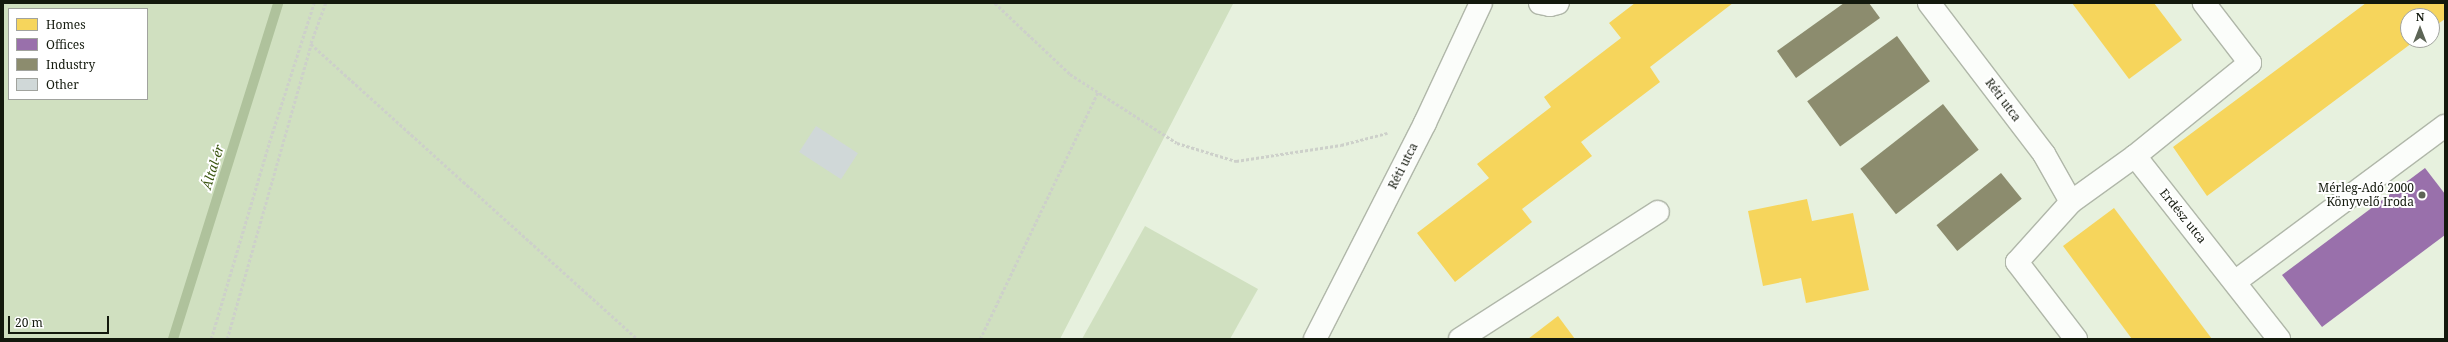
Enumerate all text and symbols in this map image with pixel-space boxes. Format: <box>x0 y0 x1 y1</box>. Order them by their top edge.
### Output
legend <box>8 8 148 100</box>
north arrow <box>2400 8 2440 48</box>
text: N <box>2416 9 2424 24</box>
text: Homes <box>46 16 86 33</box>
text: Offices <box>46 36 85 53</box>
text: Industry <box>46 56 95 73</box>
text: Other <box>46 76 79 93</box>
street label: Réti utca <box>1982 76 2024 124</box>
street label: Réti utca <box>1385 140 1421 192</box>
water label: Által-ér <box>199 143 227 191</box>
place label: Mérleg-Adó 2000 Könyvelő Iroda <box>2318 181 2414 209</box>
street label: Erdész utca <box>2157 186 2209 246</box>
marker: Mérleg-Adó 2000 Könyvelő Iroda <box>2417 190 2427 200</box>
scale bar <box>10 308 111 334</box>
text: 20 m <box>15 314 43 331</box>

